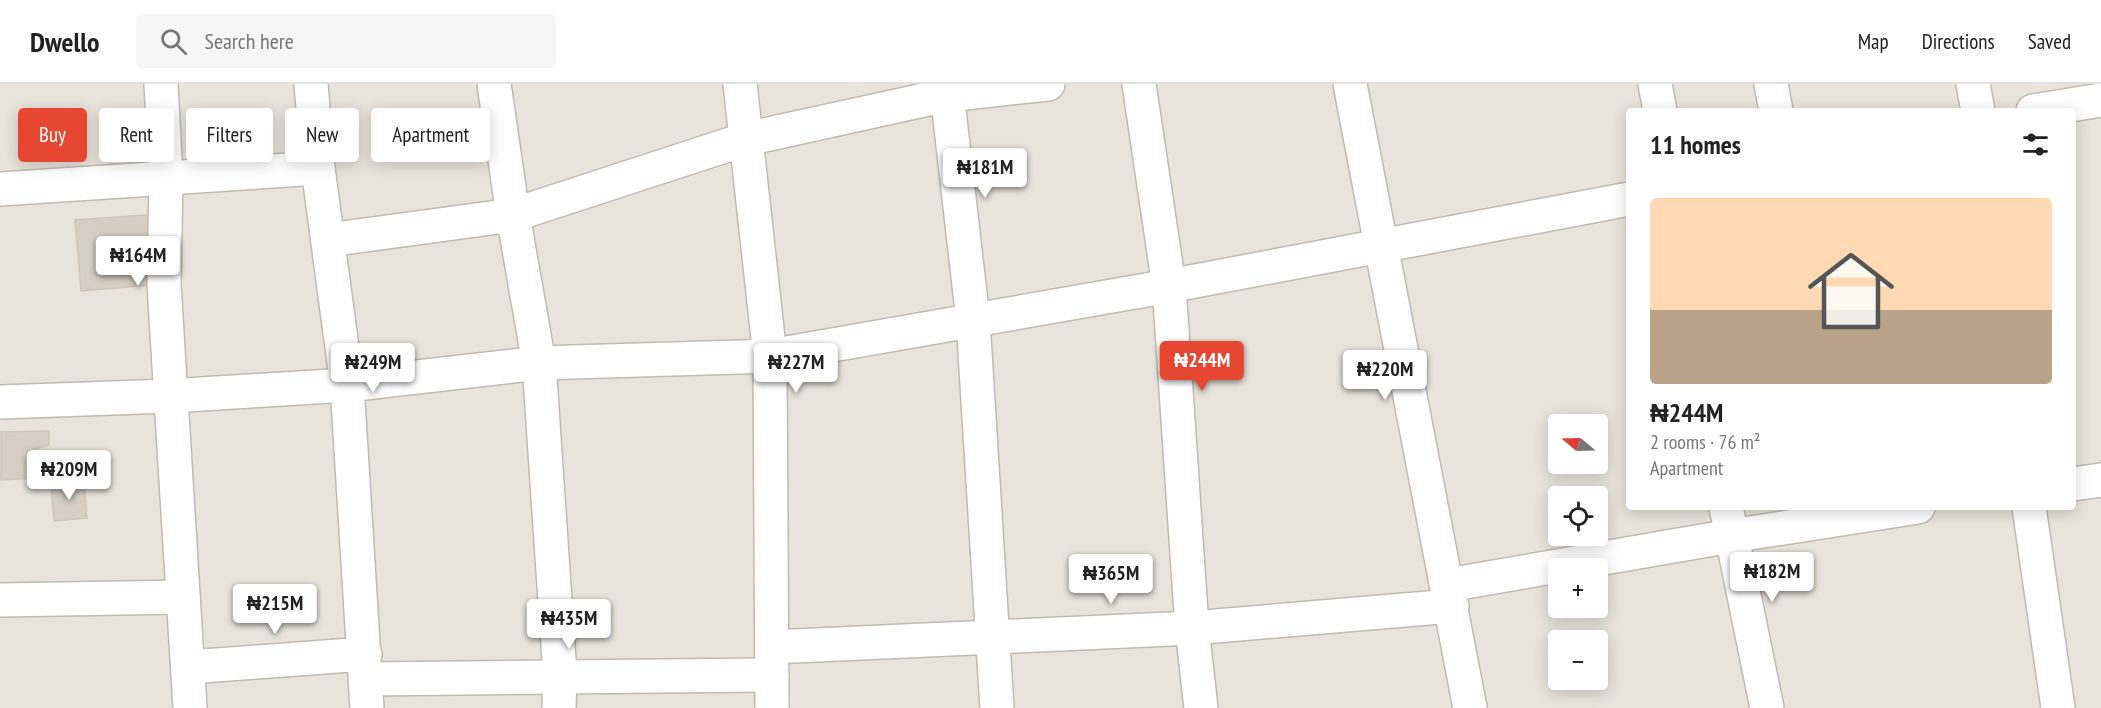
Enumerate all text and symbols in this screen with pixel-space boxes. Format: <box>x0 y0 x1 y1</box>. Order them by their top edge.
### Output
search box <box>136 14 556 68</box>
text: Dwello <box>30 23 100 60</box>
icon: search <box>157 25 190 58</box>
text: Search here <box>205 27 294 55</box>
text: Map <box>1858 28 1889 55</box>
text: Directions <box>1922 28 1995 55</box>
text: Saved <box>2028 28 2071 55</box>
chip: Buy <box>18 108 87 162</box>
chip: Rent <box>99 108 174 162</box>
chip: Filters <box>186 108 273 162</box>
chip: New <box>285 108 359 162</box>
chip: Apartment <box>371 108 490 162</box>
text: 11 homes <box>1650 128 1741 161</box>
icon: filters <box>2019 128 2052 161</box>
pin: ₦181M <box>943 148 1027 199</box>
text: ₦181M <box>957 154 1013 180</box>
pin: ₦164M <box>96 236 180 287</box>
icon: home <box>1797 237 1905 345</box>
text: ₦164M <box>110 242 166 268</box>
pin: ₦244M <box>1160 341 1244 392</box>
pin: ₦249M <box>331 343 415 394</box>
pin: ₦227M <box>754 343 838 394</box>
text: ₦244M <box>1174 347 1230 373</box>
text: ₦249M <box>345 349 401 375</box>
text: ₦227M <box>768 349 824 375</box>
pin: ₦220M <box>1343 350 1427 401</box>
text: ₦220M <box>1357 356 1413 382</box>
text: ₦244M <box>1650 396 1723 429</box>
north arrow <box>1548 414 1608 474</box>
map controls <box>1548 414 1608 690</box>
text: 2 rooms · 76 m² <box>1650 429 1760 455</box>
pin: ₦209M <box>27 450 111 501</box>
text: Apartment <box>1650 455 1723 481</box>
text: ₦209M <box>41 456 97 482</box>
button: locate <box>1548 486 1608 546</box>
pin: ₦182M <box>1730 552 1814 603</box>
pin: ₦365M <box>1069 554 1153 605</box>
button: + <box>1548 558 1608 618</box>
text: ₦182M <box>1744 558 1800 584</box>
text: ₦365M <box>1083 560 1139 586</box>
pin: ₦215M <box>233 584 317 635</box>
text: ₦215M <box>247 590 303 616</box>
pin: ₦435M <box>527 599 611 650</box>
text: ₦435M <box>541 605 597 631</box>
button: − <box>1548 630 1608 690</box>

